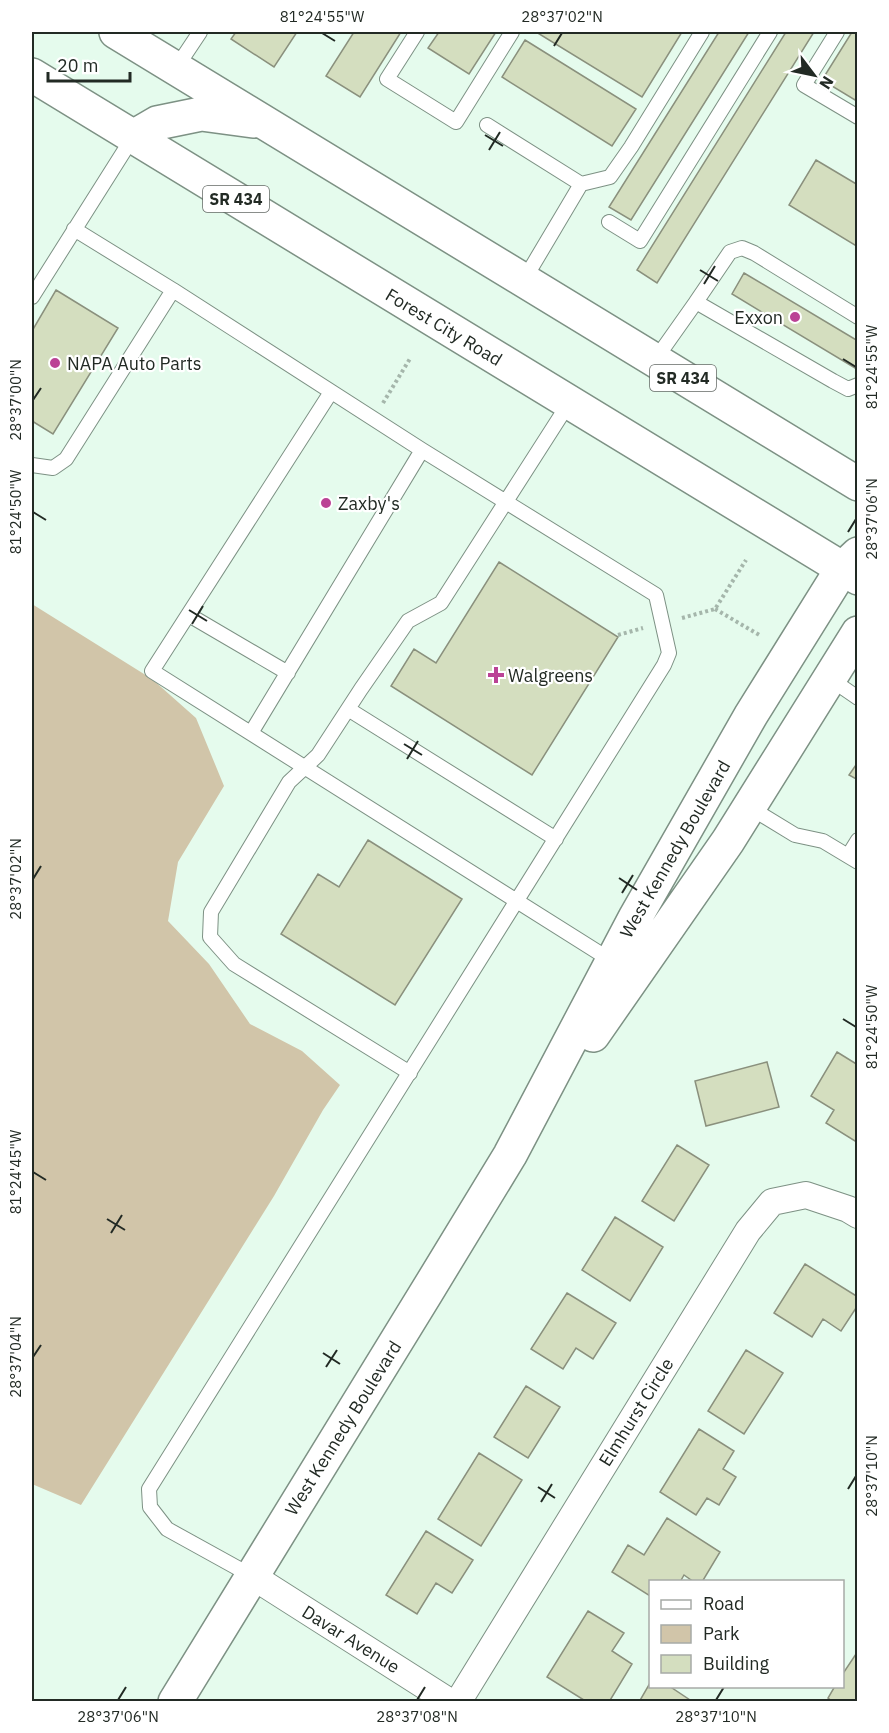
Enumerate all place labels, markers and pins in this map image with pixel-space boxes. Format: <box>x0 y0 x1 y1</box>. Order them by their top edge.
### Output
place label: Exxon <box>734 306 783 329</box>
marker: Exxon <box>788 310 802 324</box>
place label: NAPA Auto Parts <box>67 352 202 375</box>
marker: NAPA Auto Parts <box>48 356 62 370</box>
place label: Zaxby's <box>338 492 400 515</box>
marker: Zaxby's <box>319 496 333 510</box>
place label: Walgreens <box>508 664 593 687</box>
marker: Walgreens <box>489 668 503 682</box>

